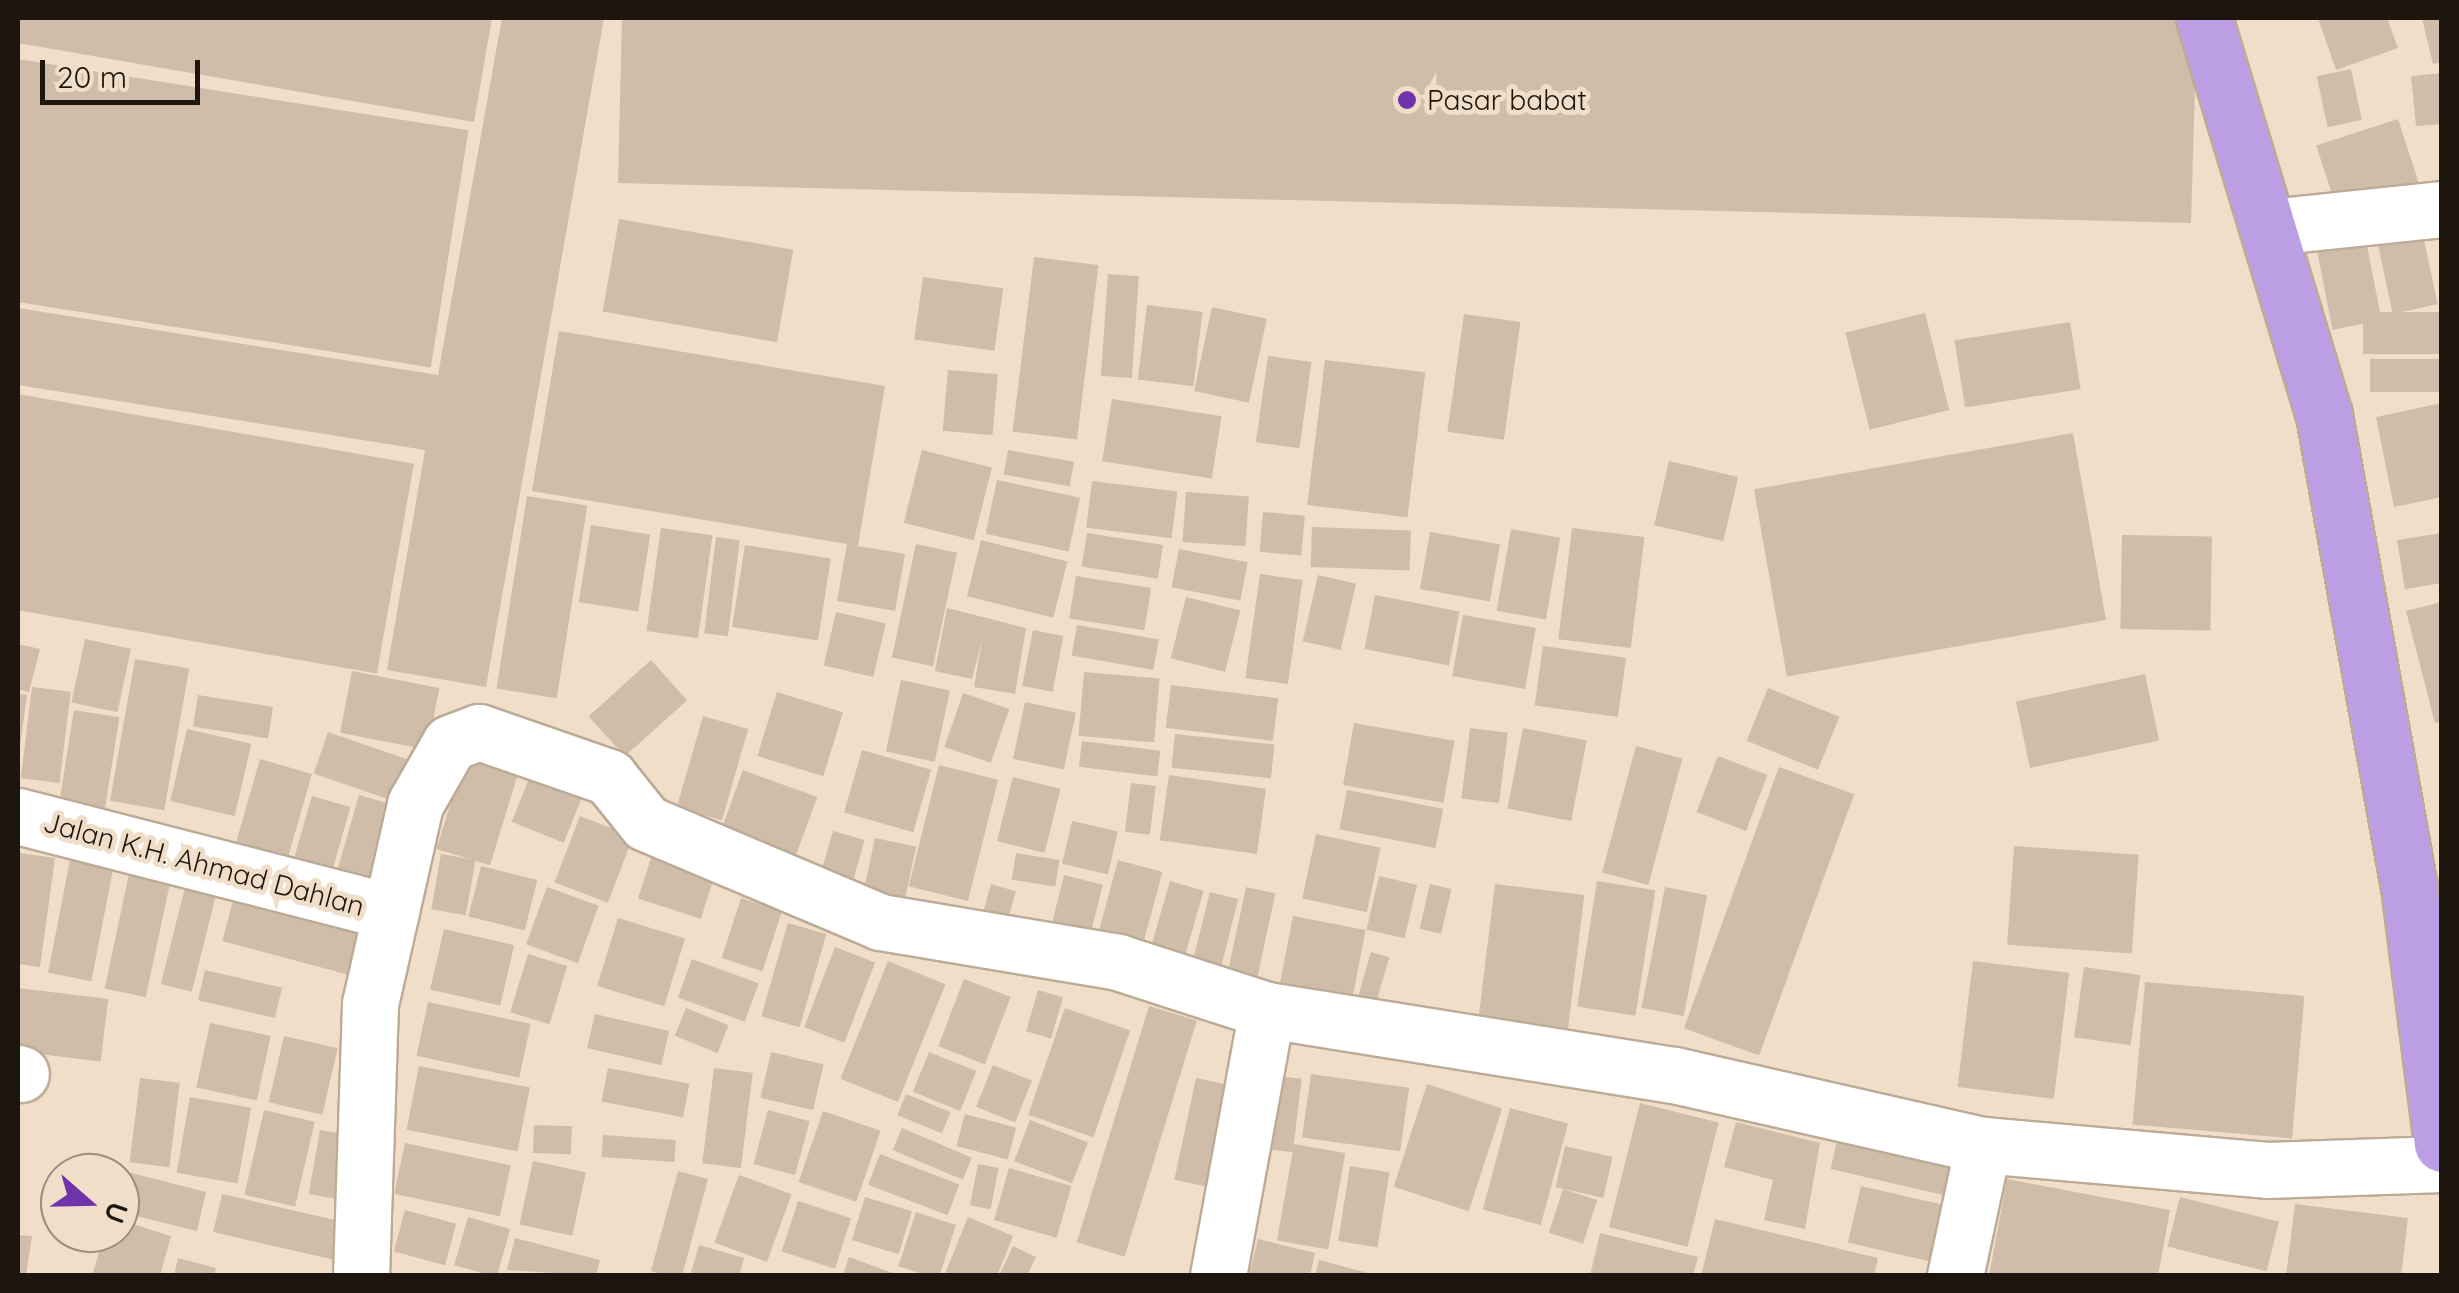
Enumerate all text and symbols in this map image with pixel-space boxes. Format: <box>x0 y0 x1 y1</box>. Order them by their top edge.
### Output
scale bar <box>45 40 205 102</box>
text: 20 m <box>57 58 127 96</box>
place label: Pasar babat <box>1427 83 1587 117</box>
marker: Pasar babat <box>1396 89 1418 111</box>
street label: Jalan K.H. Ahmad Dahlan <box>40 805 368 923</box>
north arrow <box>40 1153 140 1253</box>
text: U <box>97 1197 137 1228</box>

